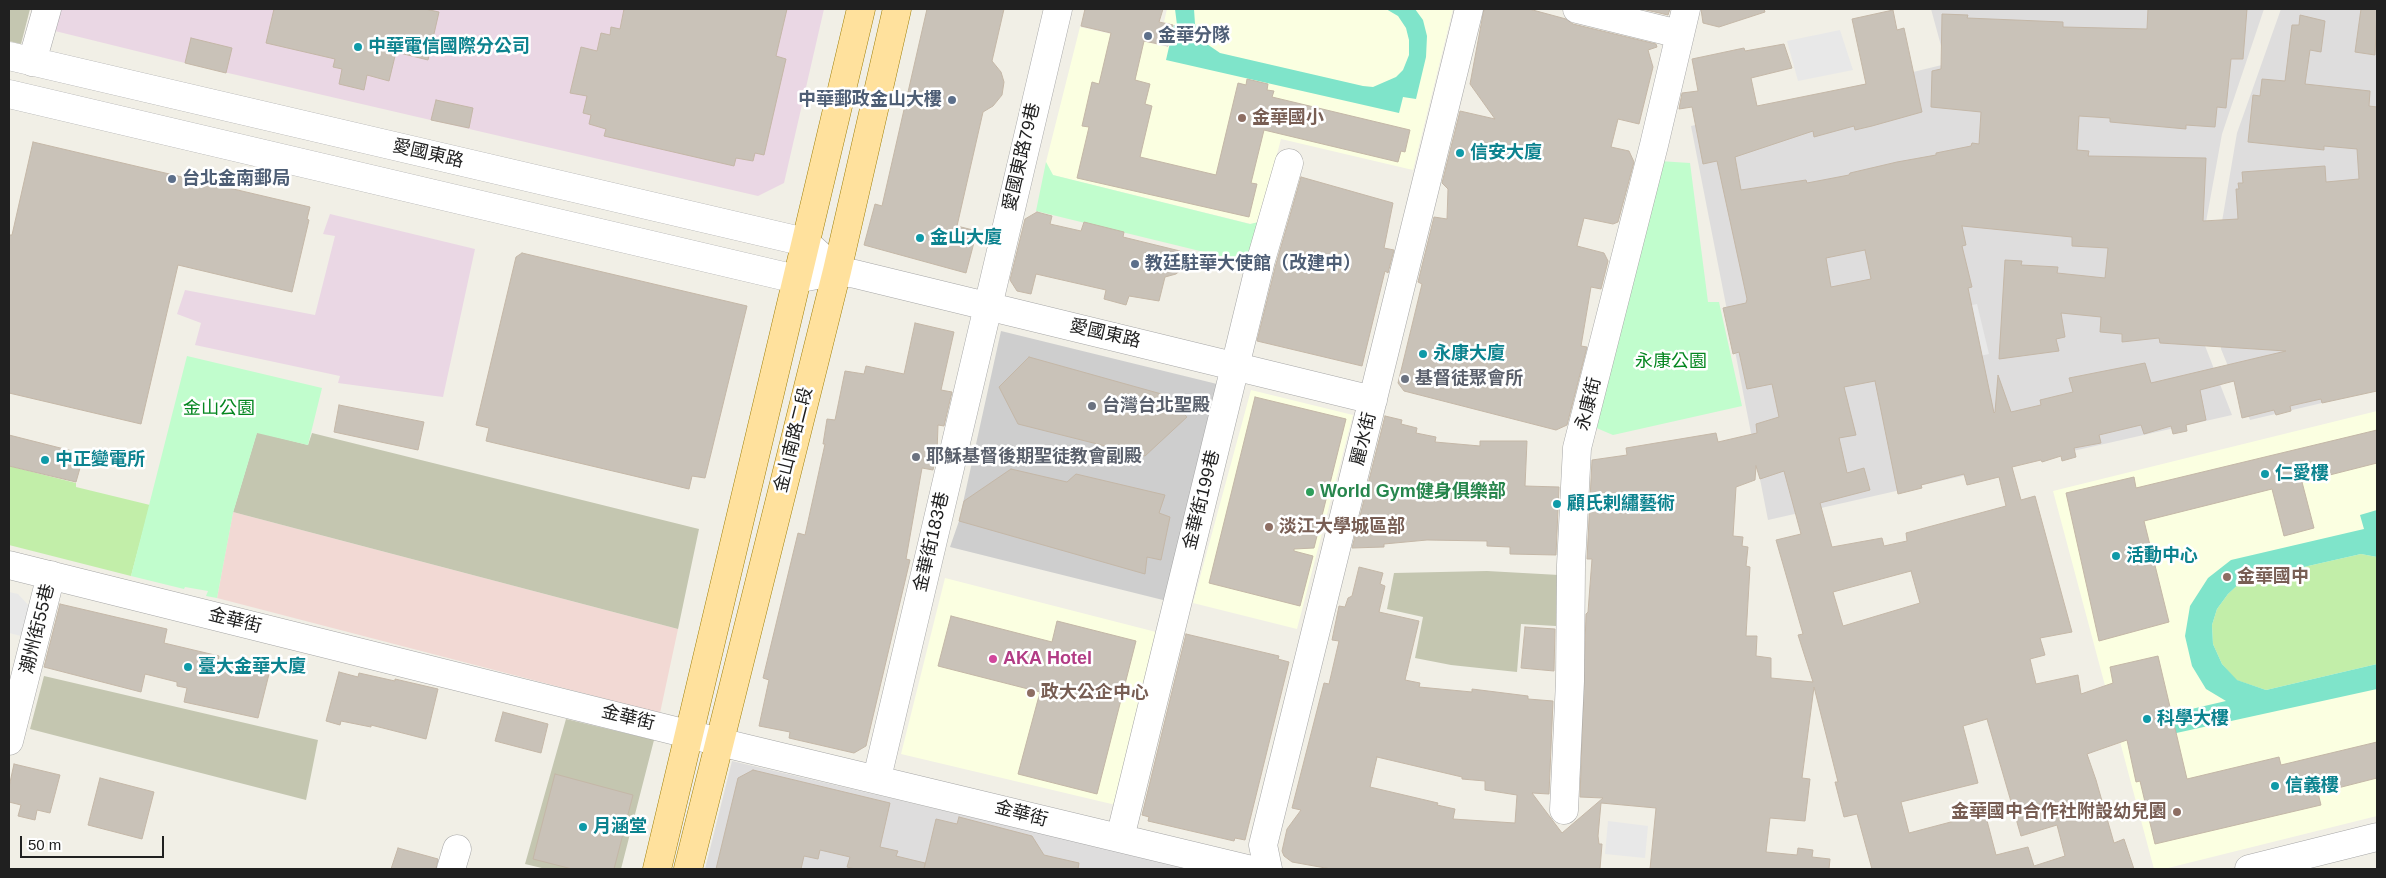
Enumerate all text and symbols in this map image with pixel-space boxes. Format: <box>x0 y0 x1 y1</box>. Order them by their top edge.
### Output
place label: 金華分隊 <box>1158 25 1230 47</box>
marker: 金華分隊 <box>1142 30 1154 42</box>
place label: 中華電信國際分公司 <box>368 36 530 58</box>
marker: 中華電信國際分公司 <box>352 41 364 53</box>
place label: 中華郵政金山大樓 <box>798 89 942 111</box>
marker: 中華郵政金山大樓 <box>946 94 958 106</box>
street label: 愛國東路79巷 <box>999 101 1045 213</box>
place label: 金華國小 <box>1252 107 1324 129</box>
marker: 金華國小 <box>1236 112 1248 124</box>
street label: 愛國東路 <box>390 135 466 173</box>
place label: 信安大廈 <box>1470 142 1542 164</box>
marker: 信安大廈 <box>1454 147 1466 159</box>
place label: 台北金南郵局 <box>182 168 290 190</box>
marker: 台北金南郵局 <box>166 173 178 185</box>
place label: 金山大廈 <box>930 227 1002 249</box>
marker: 金山大廈 <box>914 232 926 244</box>
place label: 教廷駐華大使館（改建中） <box>1145 253 1361 275</box>
marker: 教廷駐華大使館（改建中） <box>1129 258 1141 270</box>
street label: 愛國東路 <box>1067 315 1143 353</box>
place label: 永康大廈 <box>1433 343 1505 365</box>
marker: 永康大廈 <box>1417 348 1429 360</box>
park label: 永康公園 <box>1635 351 1707 373</box>
place label: 基督徒聚會所 <box>1415 368 1523 390</box>
marker: 基督徒聚會所 <box>1399 373 1411 385</box>
street label: 永康街 <box>1572 375 1606 433</box>
street label: 金山南路二段 <box>770 385 818 495</box>
place label: 台灣台北聖殿 <box>1102 395 1210 417</box>
park label: 金山公園 <box>183 398 255 420</box>
marker: 台灣台北聖殿 <box>1086 400 1098 412</box>
street label: 麗水街 <box>1347 410 1381 468</box>
place label: 耶穌基督後期聖徒教會副殿 <box>926 446 1142 468</box>
street label: 金華街199巷 <box>1179 448 1225 552</box>
place label: 中正變電所 <box>55 449 145 471</box>
marker: 耶穌基督後期聖徒教會副殿 <box>910 451 922 463</box>
marker: 中正變電所 <box>39 454 51 466</box>
place label: 仁愛樓 <box>2275 463 2329 485</box>
marker: 仁愛樓 <box>2259 468 2271 480</box>
place label: World Gym健身俱樂部 <box>1320 481 1506 503</box>
marker: World Gym健身俱樂部 <box>1304 486 1316 498</box>
street label: 金華街183巷 <box>910 490 954 594</box>
place label: 顧氏剌繡藝術 <box>1567 493 1675 515</box>
marker: 顧氏剌繡藝術 <box>1551 498 1563 510</box>
place label: 淡江大學城區部 <box>1279 516 1405 538</box>
marker: 淡江大學城區部 <box>1263 521 1275 533</box>
place label: 活動中心 <box>2126 545 2198 567</box>
marker: 活動中心 <box>2110 550 2122 562</box>
place label: 金華國中 <box>2237 566 2309 588</box>
marker: 金華國中 <box>2221 571 2233 583</box>
street label: 潮州街55巷 <box>16 582 60 676</box>
street label: 金華街 <box>206 604 264 638</box>
place label: AKA Hotel <box>1003 648 1092 670</box>
marker: AKA Hotel <box>987 653 999 665</box>
place label: 臺大金華大廈 <box>198 656 306 678</box>
marker: 臺大金華大廈 <box>182 661 194 673</box>
place label: 政大公企中心 <box>1041 682 1149 704</box>
marker: 政大公企中心 <box>1025 687 1037 699</box>
street label: 金華街 <box>599 701 657 735</box>
place label: 科學大樓 <box>2157 708 2229 730</box>
marker: 科學大樓 <box>2141 713 2153 725</box>
place label: 信義樓 <box>2285 775 2339 797</box>
marker: 信義樓 <box>2269 780 2281 792</box>
street label: 金華街 <box>992 797 1050 831</box>
place label: 金華國中合作社附設幼兒園 <box>1951 801 2167 823</box>
marker: 金華國中合作社附設幼兒園 <box>2171 806 2183 818</box>
place label: 月涵堂 <box>593 816 647 838</box>
marker: 月涵堂 <box>577 821 589 833</box>
scale bar <box>22 826 166 858</box>
text: 50 m <box>28 836 61 853</box>

